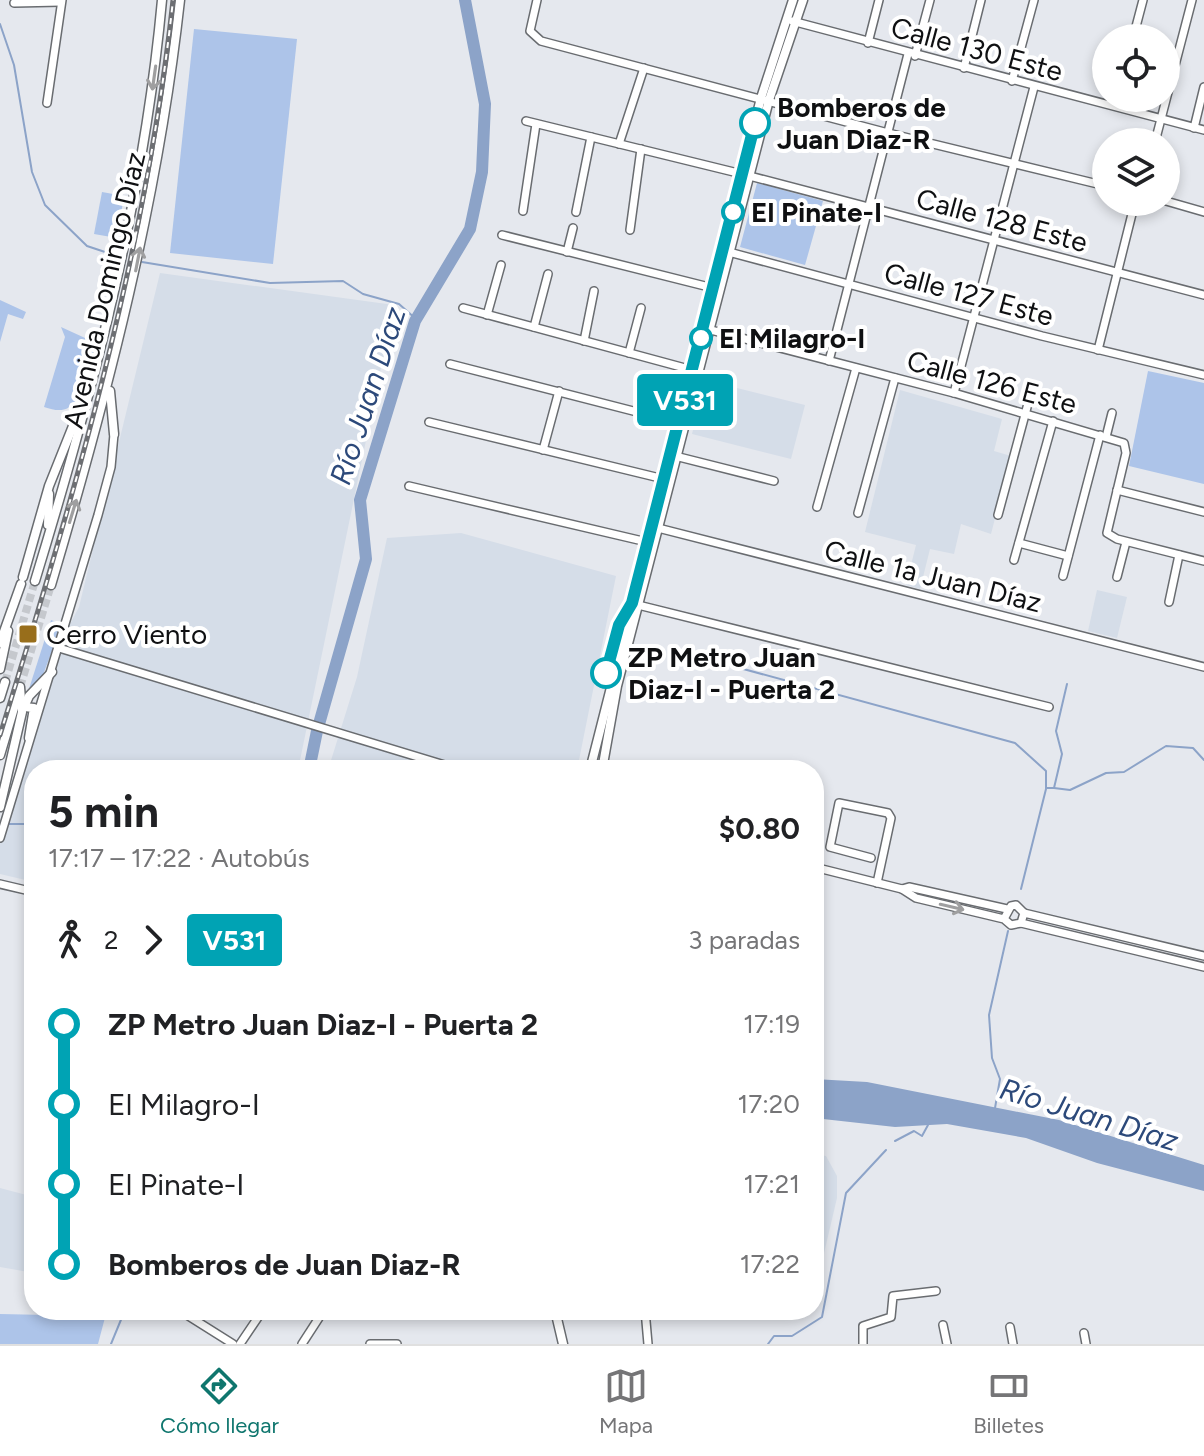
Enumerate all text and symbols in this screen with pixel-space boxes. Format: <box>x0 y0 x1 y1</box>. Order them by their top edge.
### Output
street label: Calle 130 Este <box>888 10 1066 88</box>
map controls <box>1092 24 1180 216</box>
button: locate <box>1092 24 1180 112</box>
one-way arrow <box>146 64 161 90</box>
place label: Bomberos de Juan Diaz-R <box>777 90 946 156</box>
marker: Bomberos de Juan Diaz-R <box>740 108 770 138</box>
button: layers <box>1092 128 1180 216</box>
street label: Avenida Domingo Díaz <box>56 148 152 432</box>
street label: Calle 128 Este <box>913 181 1091 259</box>
place label: El Pinate-I <box>751 195 882 229</box>
marker: El Pinate-I <box>722 201 744 223</box>
one-way arrow <box>132 247 147 272</box>
street label: Calle 127 Este <box>881 255 1057 333</box>
water label: Río Juan Díaz <box>321 302 414 489</box>
place label: El Milagro-I <box>719 321 865 355</box>
marker: El Milagro-I <box>690 327 712 349</box>
street label: Calle 126 Este <box>903 343 1081 421</box>
line badge: V531 <box>629 374 741 426</box>
text: V531 <box>653 383 717 417</box>
one-way arrow <box>66 498 81 524</box>
street label: Calle 1a Juan Díaz <box>821 533 1045 619</box>
place label: Cerro Viento <box>46 617 207 651</box>
marker: Cerro Viento <box>17 623 39 645</box>
place label: ZP Metro Juan Diaz-I - Puerta 2 <box>628 640 835 706</box>
marker: ZP Metro Juan Diaz-I - Puerta 2 <box>591 658 621 688</box>
text: 5 min <box>48 785 159 838</box>
text: $0.80 <box>719 810 800 847</box>
text: 17:17 – 17:22 · Autobús <box>48 842 310 874</box>
one-way arrow <box>938 900 964 915</box>
icon: walk <box>48 918 92 962</box>
icon: forward <box>131 918 175 962</box>
text: V531 <box>203 923 266 957</box>
text: 2 <box>104 924 119 956</box>
text: 3 paradas <box>688 924 800 956</box>
text: ZP Metro Juan Diaz-I - Puerta 2 <box>108 1006 538 1043</box>
text: 17:19 <box>743 1008 800 1040</box>
water label: Río Juan Díaz <box>996 1070 1183 1159</box>
text: El Milagro-I <box>108 1086 260 1123</box>
text: 17:20 <box>738 1088 800 1120</box>
text: El Pinate-I <box>108 1166 244 1203</box>
text: 17:21 <box>743 1168 800 1200</box>
text: Bomberos de Juan Diaz-R <box>108 1246 461 1283</box>
text: 17:22 <box>740 1248 800 1280</box>
tab: Cómo llegar <box>160 1364 279 1439</box>
tab: Mapa <box>599 1364 653 1439</box>
tab: Billetes <box>973 1364 1044 1439</box>

